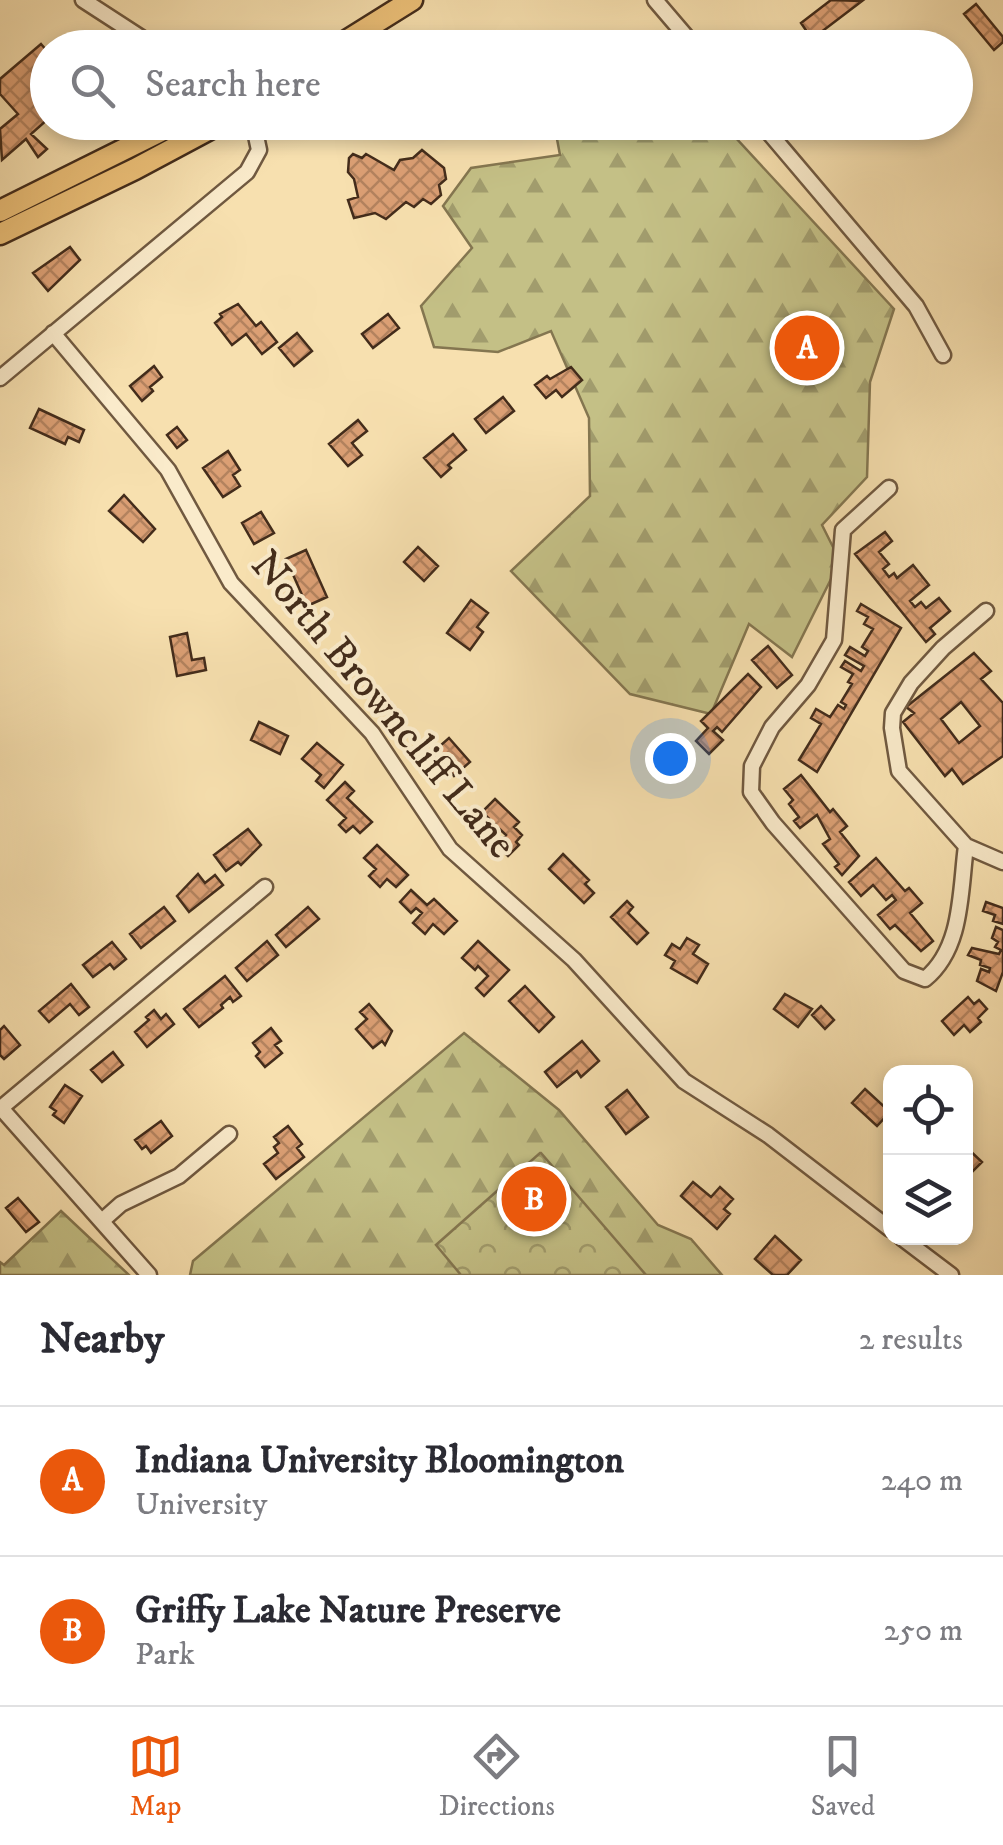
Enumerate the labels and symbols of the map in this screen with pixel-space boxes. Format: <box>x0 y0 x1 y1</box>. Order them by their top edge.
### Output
pin: A <box>774 310 840 386</box>
street label: North Browncliff Lane <box>239 540 527 870</box>
your location <box>645 733 696 784</box>
pin: B <box>502 1162 566 1236</box>

